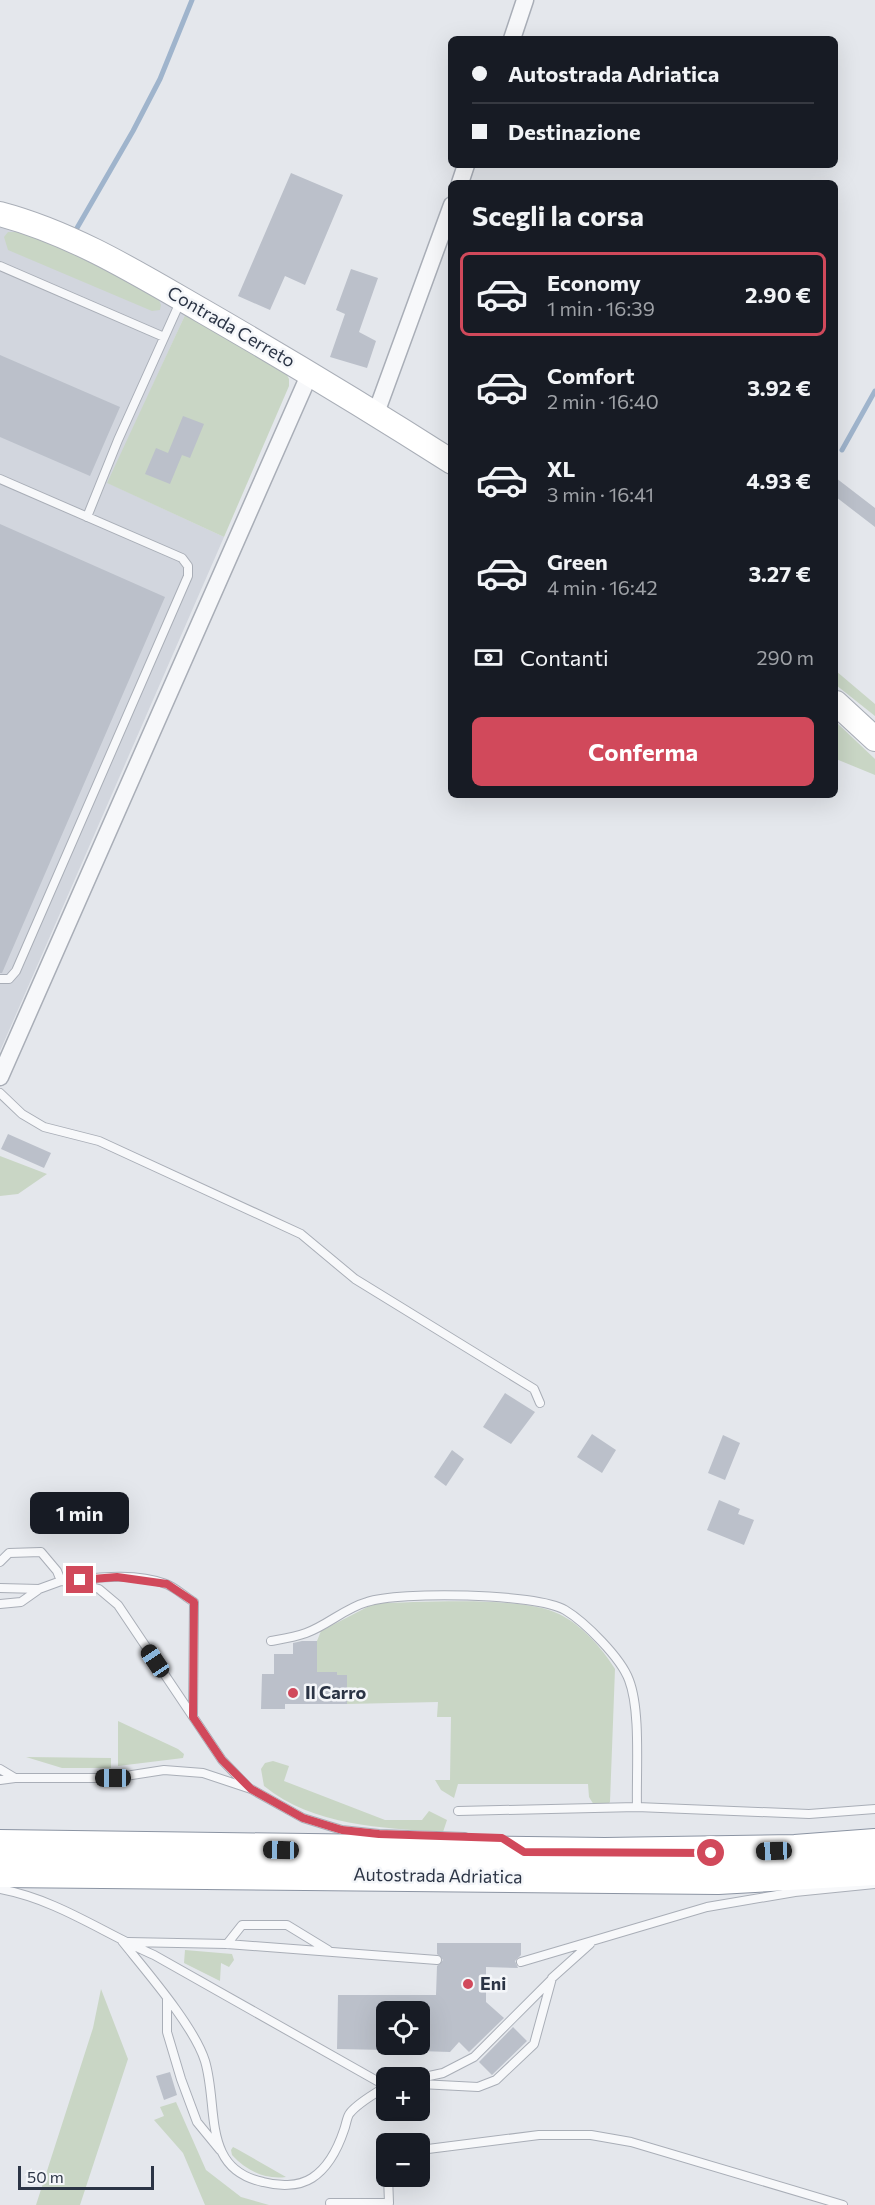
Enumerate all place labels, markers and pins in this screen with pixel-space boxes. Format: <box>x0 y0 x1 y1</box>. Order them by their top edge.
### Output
place label: Il Carro <box>305 1681 366 1703</box>
marker: Il Carro <box>286 1686 300 1700</box>
place label: Eni <box>480 1972 506 1994</box>
marker: Eni <box>461 1977 475 1991</box>

